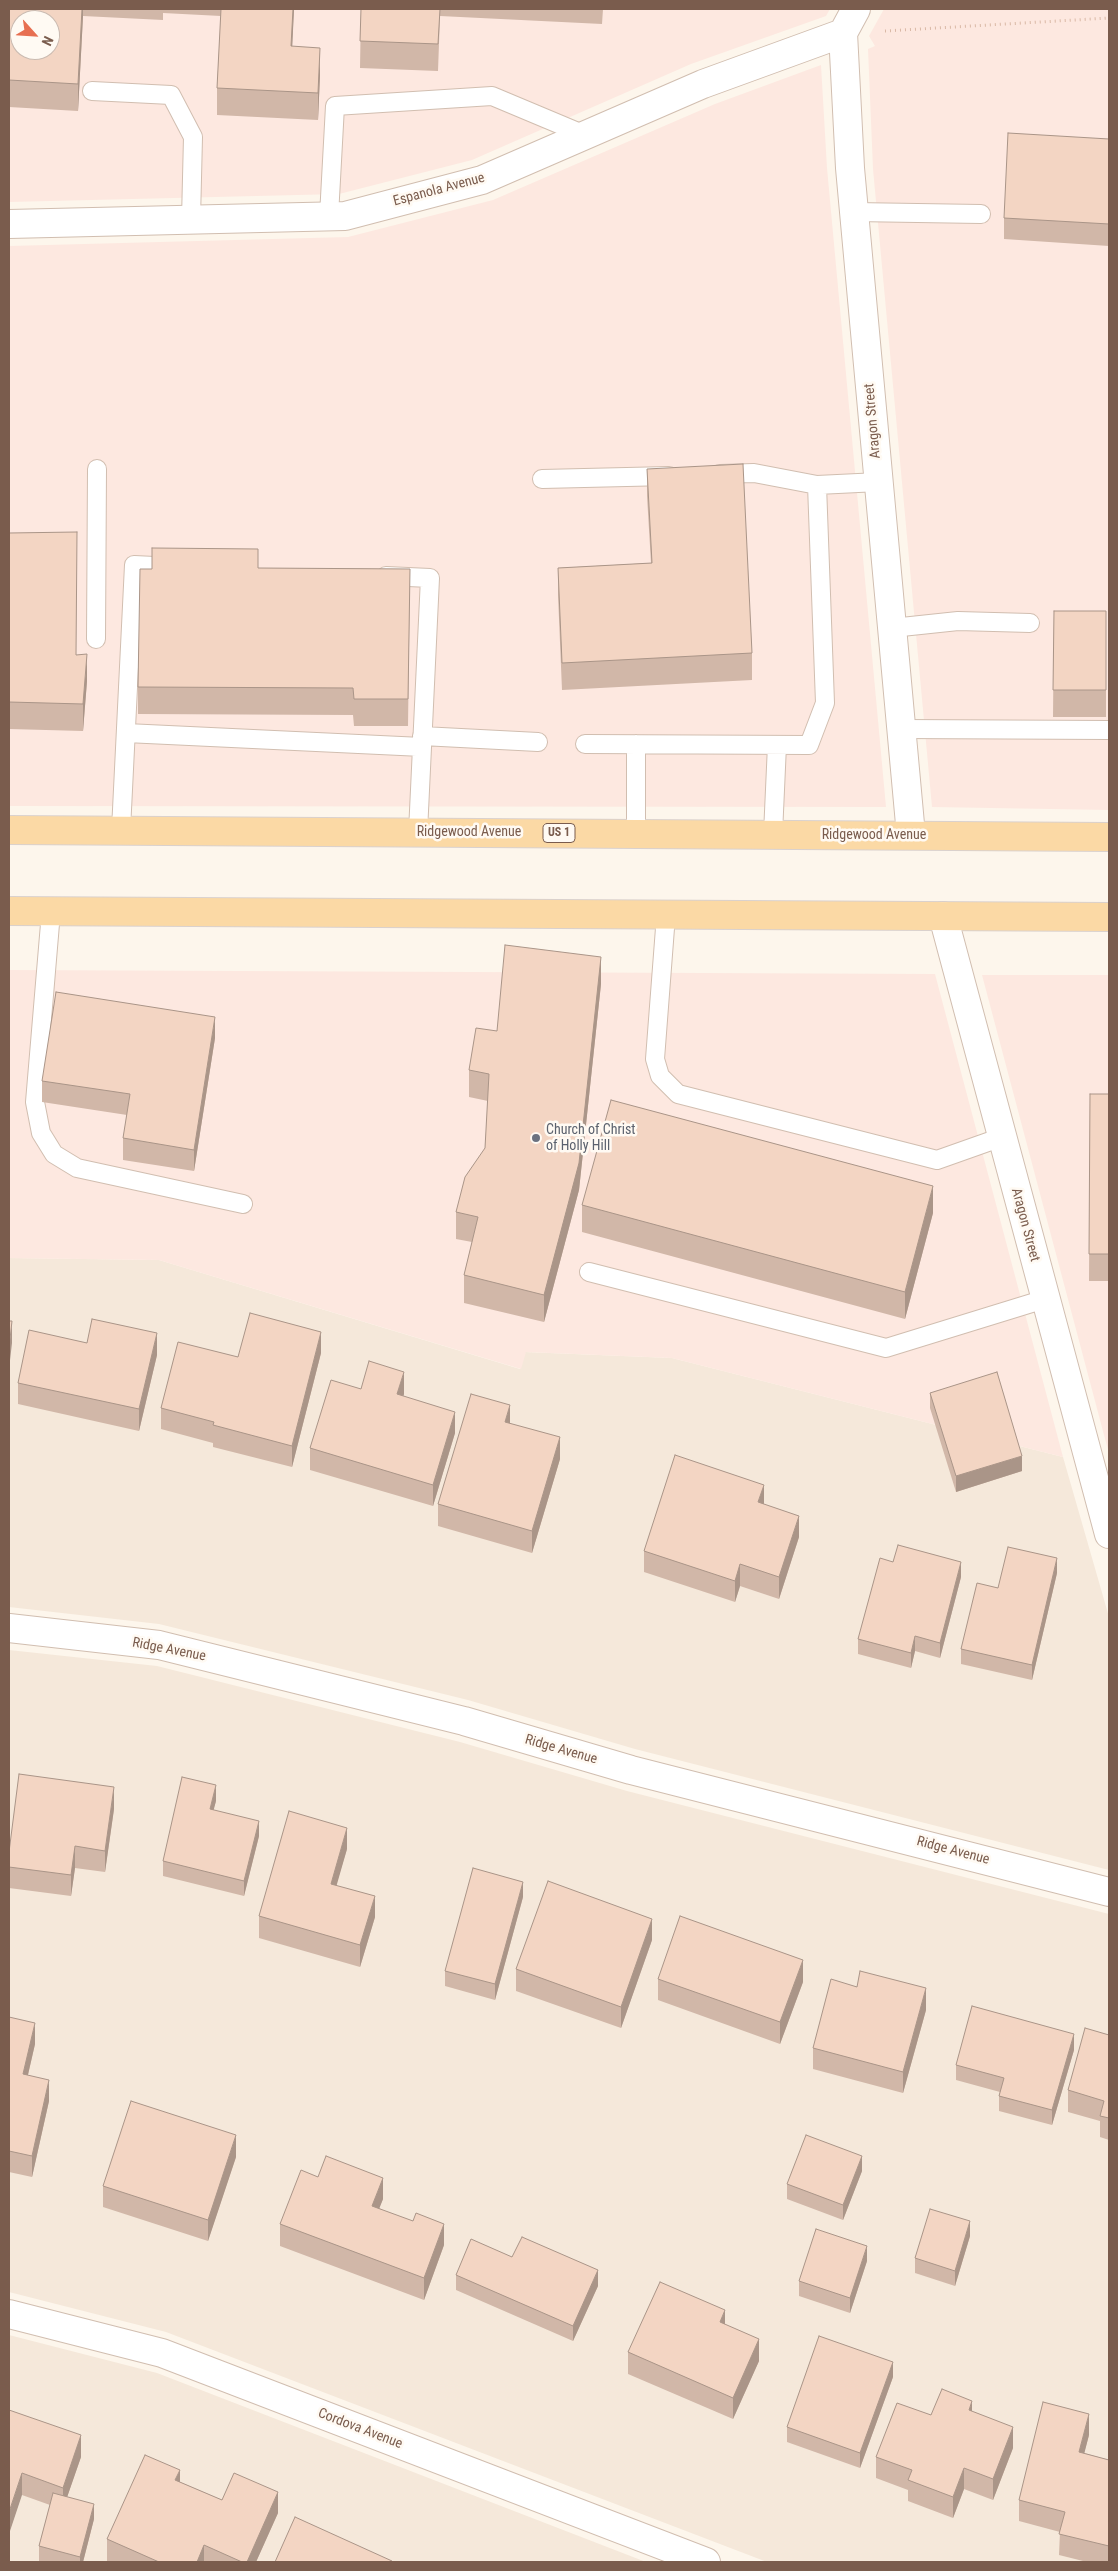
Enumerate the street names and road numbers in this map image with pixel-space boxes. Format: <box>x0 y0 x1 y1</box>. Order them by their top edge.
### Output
street label: Espanola Avenue <box>391 170 487 210</box>
street label: Aragon Street <box>861 383 885 459</box>
street label: Ridgewood Avenue <box>417 824 521 840</box>
road number: US 1 <box>543 824 575 842</box>
street label: Ridgewood Avenue <box>822 827 926 843</box>
street label: Aragon Street <box>1007 1186 1043 1264</box>
street label: Ridge Avenue <box>131 1635 207 1665</box>
street label: Ridge Avenue <box>523 1732 599 1768</box>
street label: Ridge Avenue <box>915 1833 991 1869</box>
street label: Cordova Avenue <box>315 2405 405 2453</box>

